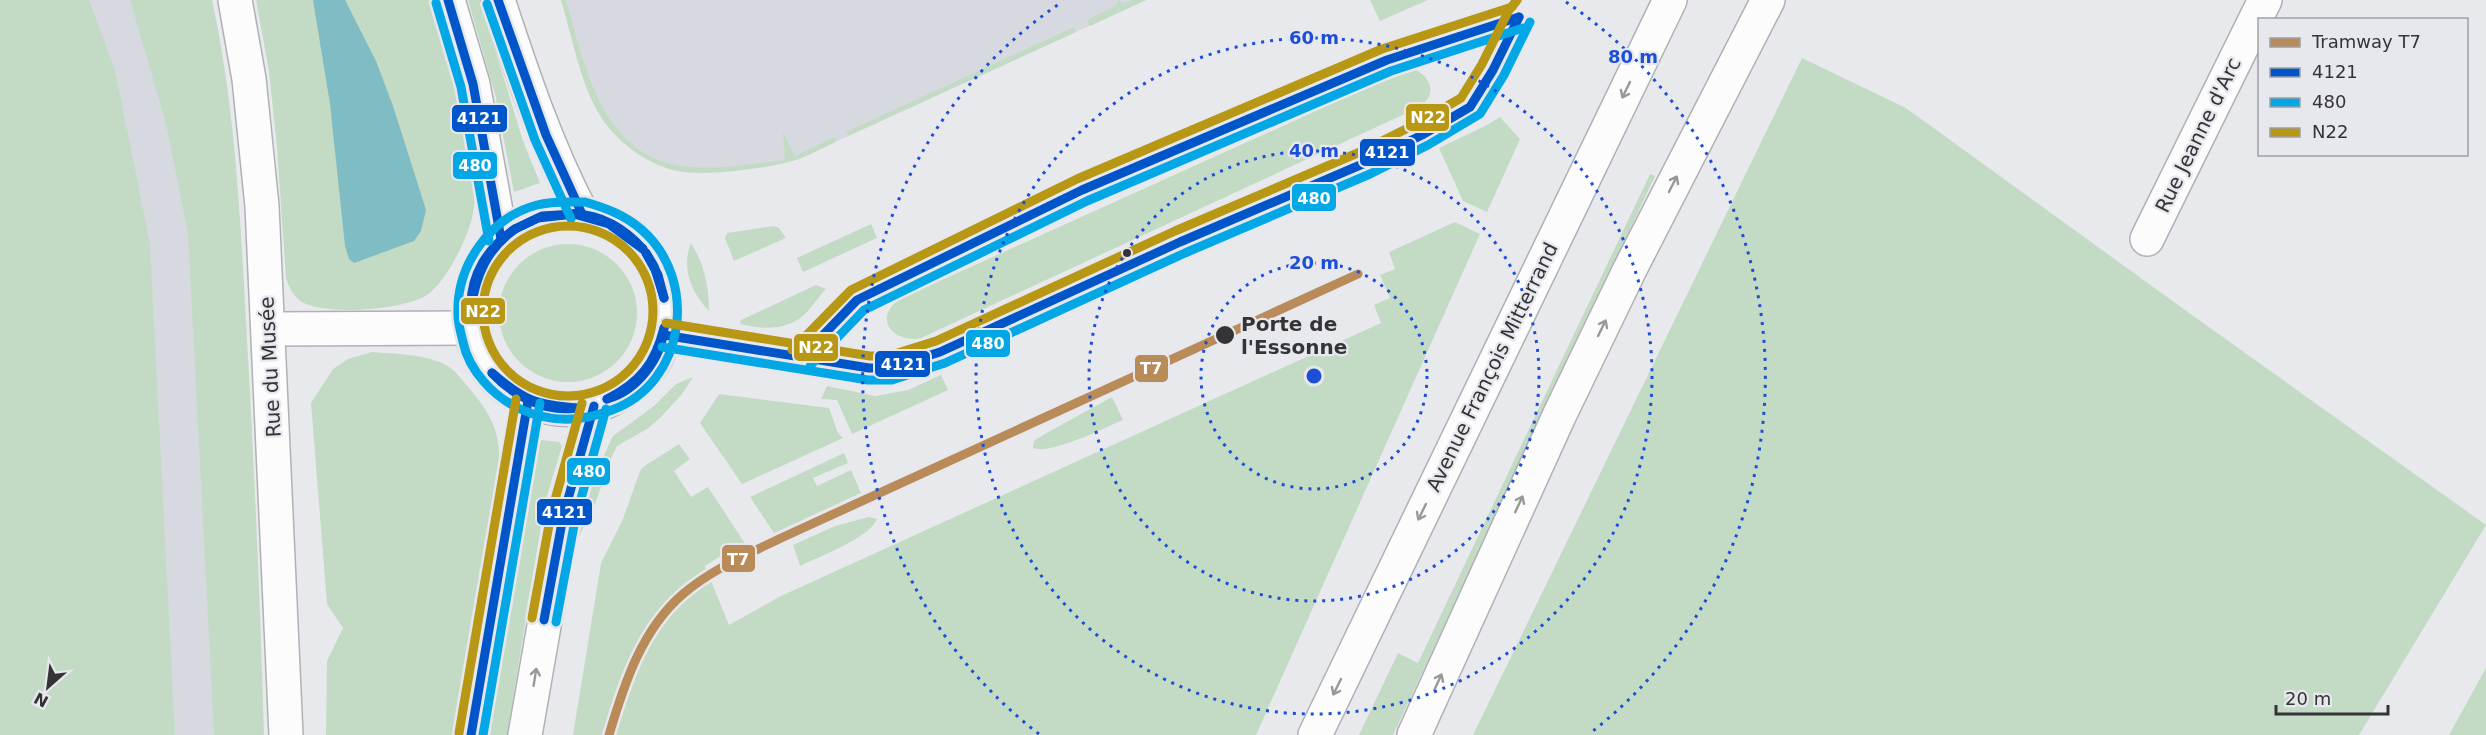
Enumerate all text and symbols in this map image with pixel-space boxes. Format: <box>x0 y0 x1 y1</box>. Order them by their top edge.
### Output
legend <box>2258 18 2468 156</box>
text: 60 m <box>1289 27 1339 48</box>
text: Tramway T7 <box>2311 31 2421 52</box>
text: 80 m <box>1608 46 1658 67</box>
street label: Rue Jeanne d'Arc <box>2150 54 2246 216</box>
text: 4121 <box>2312 61 2358 82</box>
one-way arrow <box>1620 81 1632 99</box>
text: 480 <box>2312 91 2346 112</box>
line badge: N22 <box>1405 103 1450 132</box>
line badge: 4121 <box>451 104 508 133</box>
text: N22 <box>1410 108 1446 127</box>
text: 4121 <box>457 109 501 128</box>
text: N22 <box>2312 121 2348 142</box>
line badge: 4121 <box>1359 138 1416 167</box>
text: 40 m <box>1289 140 1339 161</box>
text: 4121 <box>1365 143 1409 162</box>
line badge: 480 <box>452 151 498 180</box>
text: 480 <box>458 156 492 175</box>
one-way arrow <box>1667 176 1679 193</box>
line badge: 480 <box>1291 183 1337 212</box>
text: 480 <box>1297 189 1331 208</box>
street label: Avenue François Mitterrand <box>1421 239 1563 495</box>
unlabelled marker <box>1121 247 1133 259</box>
text: 20 m <box>1289 252 1339 273</box>
street label: Rue du Musée <box>254 296 286 438</box>
line badge: N22 <box>460 297 506 325</box>
text: N22 <box>465 302 501 321</box>
place label: Porte de l'Essonne <box>1241 312 1347 359</box>
one-way arrow <box>1596 319 1608 337</box>
marker: Porte de l'Essonne <box>1214 324 1236 346</box>
line badge: 480 <box>965 329 1011 358</box>
line badge: N22 <box>793 333 839 362</box>
text: 480 <box>971 334 1005 353</box>
text: N22 <box>798 338 834 357</box>
line badge: 4121 <box>874 350 931 378</box>
line badge: T7 <box>1134 354 1169 383</box>
text: 4121 <box>881 355 925 374</box>
text: T7 <box>1140 359 1162 378</box>
centre of rings <box>1304 366 1324 386</box>
line badge: 480 <box>566 457 611 486</box>
text: 480 <box>572 462 606 481</box>
one-way arrow <box>1514 496 1525 514</box>
line badge: 4121 <box>536 498 593 526</box>
one-way arrow <box>1416 502 1428 520</box>
text: 4121 <box>542 503 586 522</box>
line badge: T7 <box>721 544 756 573</box>
text: T7 <box>727 550 749 569</box>
north arrow <box>18 657 78 717</box>
one-way arrow <box>529 668 540 688</box>
one-way arrow <box>1433 673 1444 691</box>
one-way arrow <box>1331 678 1343 696</box>
scale bar <box>2276 678 2388 716</box>
text: N <box>31 688 52 711</box>
text: 20 m <box>2285 688 2331 709</box>

